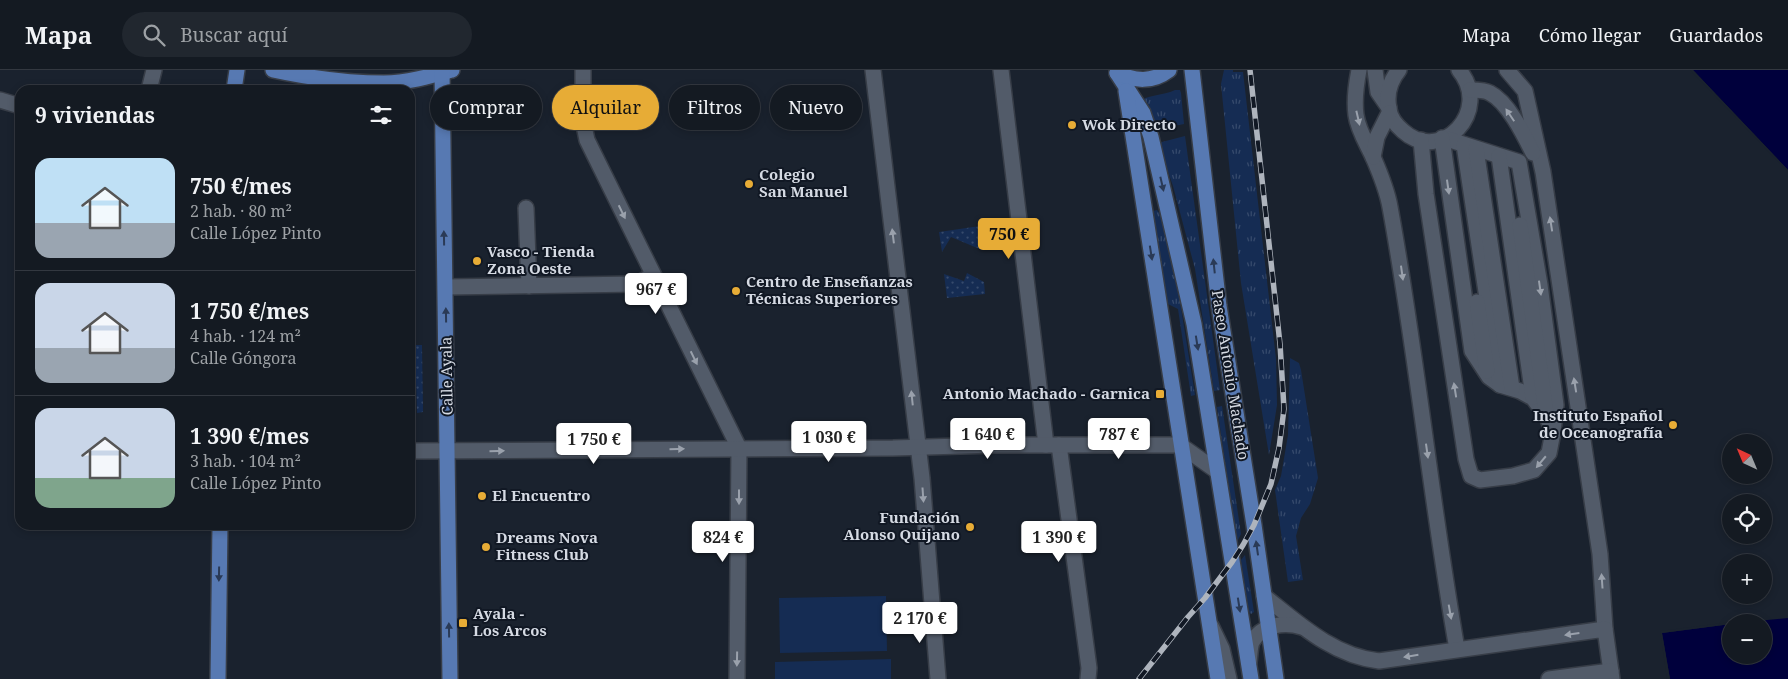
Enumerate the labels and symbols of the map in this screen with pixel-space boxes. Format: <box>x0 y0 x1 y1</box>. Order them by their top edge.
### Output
one-way arrow <box>1506 108 1515 121</box>
one-way arrow <box>1354 111 1362 126</box>
place label: Wok Directo <box>1082 114 1176 134</box>
marker: Wok Directo <box>1066 119 1078 131</box>
place label: Colegio San Manuel <box>759 164 848 201</box>
one-way arrow <box>1158 177 1166 192</box>
marker: Colegio San Manuel <box>743 178 755 190</box>
one-way arrow <box>1445 179 1453 195</box>
one-way arrow <box>618 205 626 220</box>
one-way arrow <box>1547 216 1555 232</box>
pin: 750 € <box>974 218 1044 260</box>
one-way arrow <box>889 228 897 244</box>
one-way arrow <box>440 230 448 246</box>
place label: Vasco - Tienda Zona Oeste <box>487 241 595 278</box>
one-way arrow <box>1148 246 1156 262</box>
marker: Vasco - Tienda Zona Oeste <box>471 255 483 267</box>
one-way arrow <box>1210 258 1218 274</box>
one-way arrow <box>1398 266 1406 282</box>
place label: Centro de Enseñanzas Técnicas Superiores <box>746 271 913 308</box>
pin: 967 € <box>621 272 691 315</box>
one-way arrow <box>1536 280 1544 296</box>
marker: Centro de Enseñanzas Técnicas Superiores <box>730 285 742 297</box>
street label: Paseo Antonio Machado <box>1208 288 1254 461</box>
one-way arrow <box>442 307 450 323</box>
one-way arrow <box>1194 335 1202 351</box>
street label: Calle Ayala <box>435 336 457 416</box>
one-way arrow <box>690 351 698 365</box>
one-way arrow <box>1571 377 1579 393</box>
one-way arrow <box>1451 382 1459 398</box>
place label: Antonio Machado - Garnica <box>943 383 1150 403</box>
marker: Antonio Machado - Garnica <box>1154 388 1166 400</box>
one-way arrow <box>907 390 915 406</box>
place label: Instituto Español de Oceanografía <box>1533 405 1664 442</box>
pin: 1 640 € <box>942 418 1034 460</box>
pin: 787 € <box>1084 418 1154 460</box>
marker: Instituto Español de Oceanografía <box>1667 419 1679 431</box>
pin: 1 030 € <box>783 420 875 463</box>
pin: 1 750 € <box>548 422 640 465</box>
north arrow <box>1722 434 1772 484</box>
one-way arrow <box>1424 444 1432 460</box>
one-way arrow <box>669 445 685 453</box>
one-way arrow <box>489 447 505 455</box>
one-way arrow <box>1536 456 1547 468</box>
place label: El Encuentro <box>492 485 590 505</box>
one-way arrow <box>919 487 927 503</box>
one-way arrow <box>735 489 743 505</box>
marker: El Encuentro <box>476 490 488 502</box>
place label: Fundación Alonso Quijano <box>843 507 960 544</box>
pin: 824 € <box>688 520 758 563</box>
pin: 1 390 € <box>1013 520 1105 563</box>
marker: Fundación Alonso Quijano <box>964 521 976 533</box>
place label: Dreams Nova Fitness Club <box>496 527 598 564</box>
one-way arrow <box>1253 539 1261 555</box>
marker: Dreams Nova Fitness Club <box>480 541 492 553</box>
one-way arrow <box>215 566 223 582</box>
one-way arrow <box>1597 572 1605 588</box>
one-way arrow <box>1235 598 1243 614</box>
pin: 2 170 € <box>874 602 966 644</box>
place label: Ayala - Los Arcos <box>473 603 547 640</box>
one-way arrow <box>1447 605 1455 621</box>
marker: Ayala - Los Arcos <box>457 617 469 629</box>
one-way arrow <box>445 622 453 638</box>
one-way arrow <box>1564 630 1580 638</box>
one-way arrow <box>733 651 741 667</box>
one-way arrow <box>1403 653 1419 661</box>

